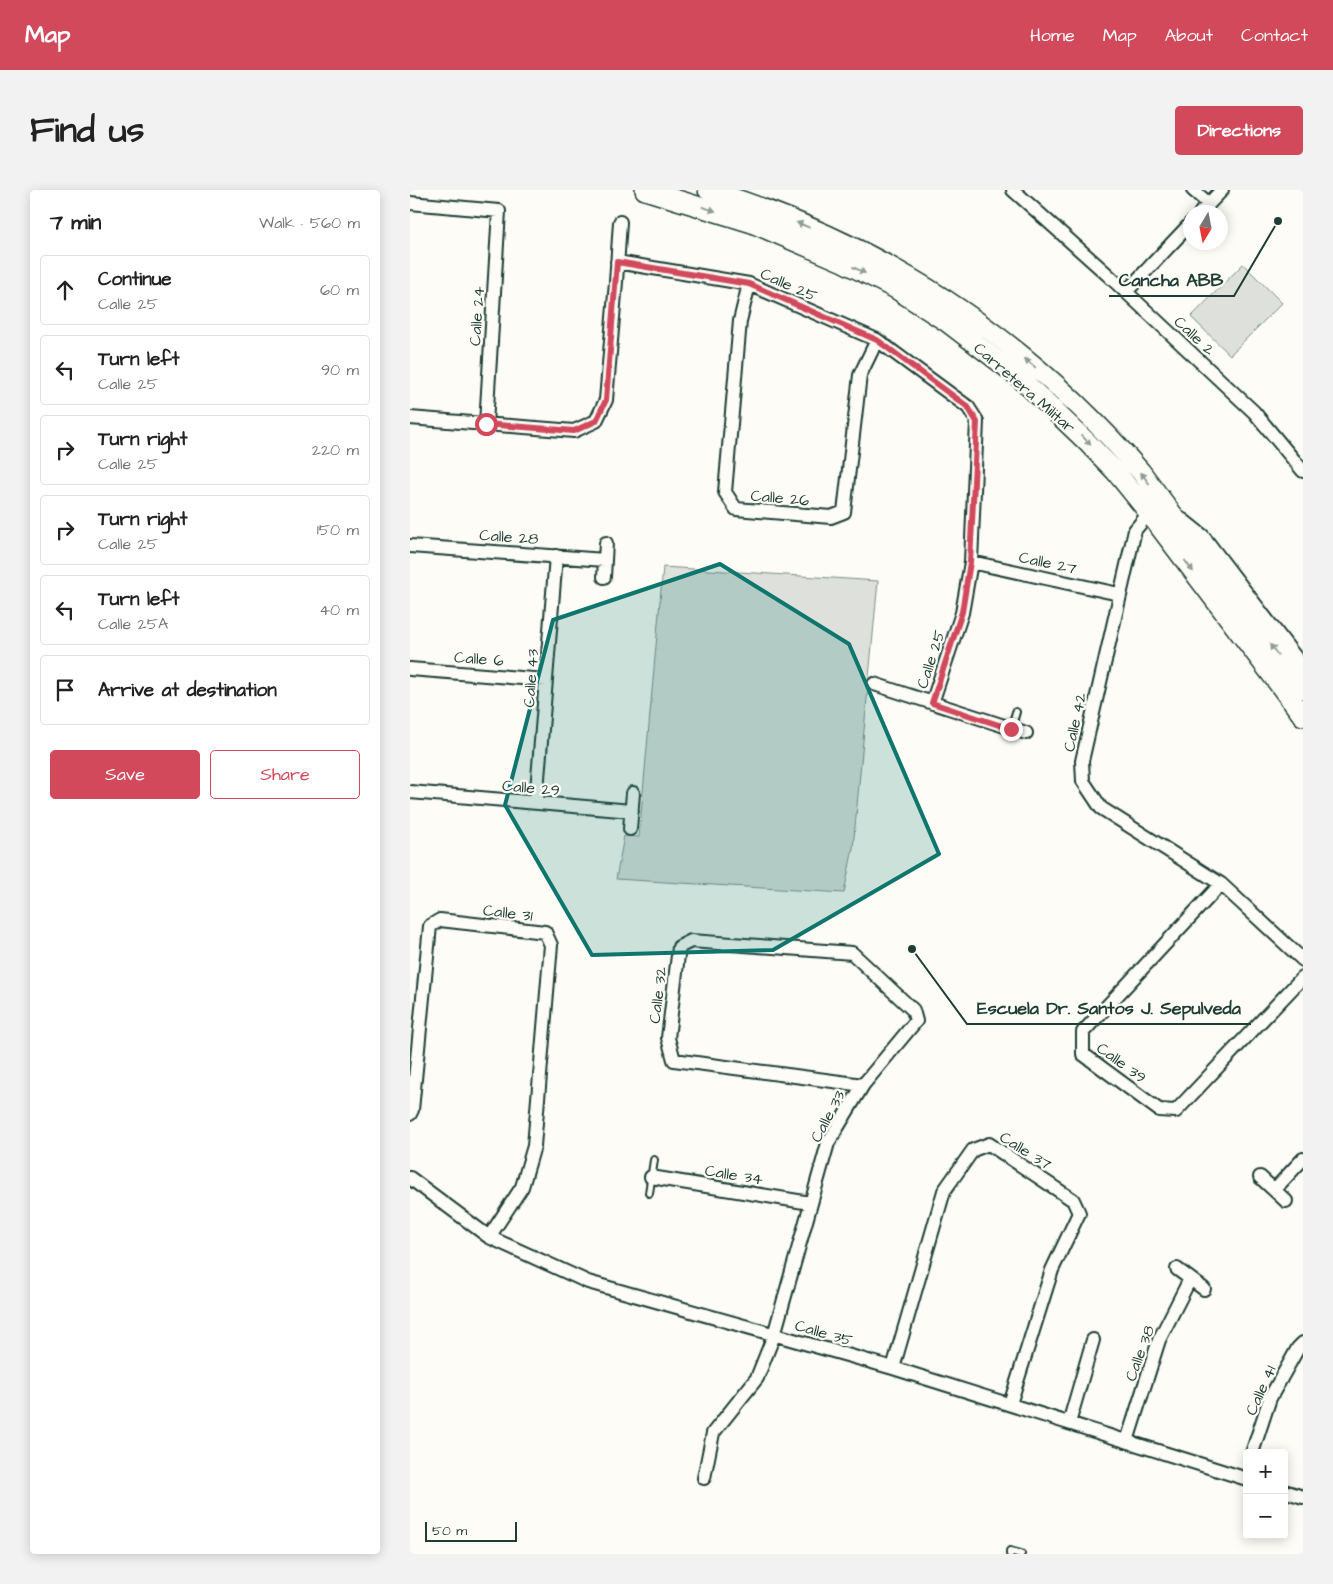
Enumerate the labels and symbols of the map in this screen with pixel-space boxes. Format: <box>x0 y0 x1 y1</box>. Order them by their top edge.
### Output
one-way arrow <box>701 205 716 213</box>
north arrow <box>1183 205 1228 250</box>
one-way arrow <box>795 221 810 229</box>
street label: Calle 25 <box>757 263 821 307</box>
callout: Cancha ABB <box>1109 263 1234 296</box>
one-way arrow <box>852 266 866 274</box>
text: Cancha ABB <box>1119 268 1224 293</box>
street label: Calle 24 <box>464 285 490 347</box>
street label: Calle 2 <box>1169 311 1220 360</box>
street label: Carretera Militar <box>969 337 1080 438</box>
one-way arrow <box>1025 357 1037 369</box>
route start <box>475 413 498 436</box>
one-way arrow <box>1080 434 1092 446</box>
one-way arrow <box>1140 471 1150 485</box>
street label: Calle 26 <box>750 484 810 512</box>
street label: Calle 28 <box>479 524 539 550</box>
street label: Calle 27 <box>1017 546 1079 580</box>
one-way arrow <box>1184 559 1194 573</box>
street label: Calle 25 <box>911 627 951 691</box>
one-way arrow <box>1268 644 1279 657</box>
street label: Calle 6 <box>453 646 504 672</box>
street label: Calle 43 <box>518 648 544 708</box>
street label: Calle 42 <box>1058 691 1092 754</box>
route end <box>1000 718 1023 741</box>
street label: Calle 29 <box>501 775 561 801</box>
street label: Calle 31 <box>482 899 534 927</box>
street label: Calle 32 <box>644 966 672 1025</box>
callout: Escuela Dr. Santos J. Sepulveda <box>967 991 1251 1024</box>
text: Escuela Dr. Santos J. Sepulveda <box>977 996 1242 1021</box>
street label: Calle 39 <box>1092 1037 1151 1088</box>
street label: Calle 33 <box>805 1087 851 1146</box>
street label: Calle 37 <box>995 1126 1056 1176</box>
street label: Calle 34 <box>703 1160 765 1190</box>
street label: Calle 35 <box>792 1314 856 1352</box>
street label: Calle 38 <box>1120 1322 1160 1384</box>
street label: Calle 41 <box>1240 1362 1282 1419</box>
scale bar <box>425 1519 518 1542</box>

